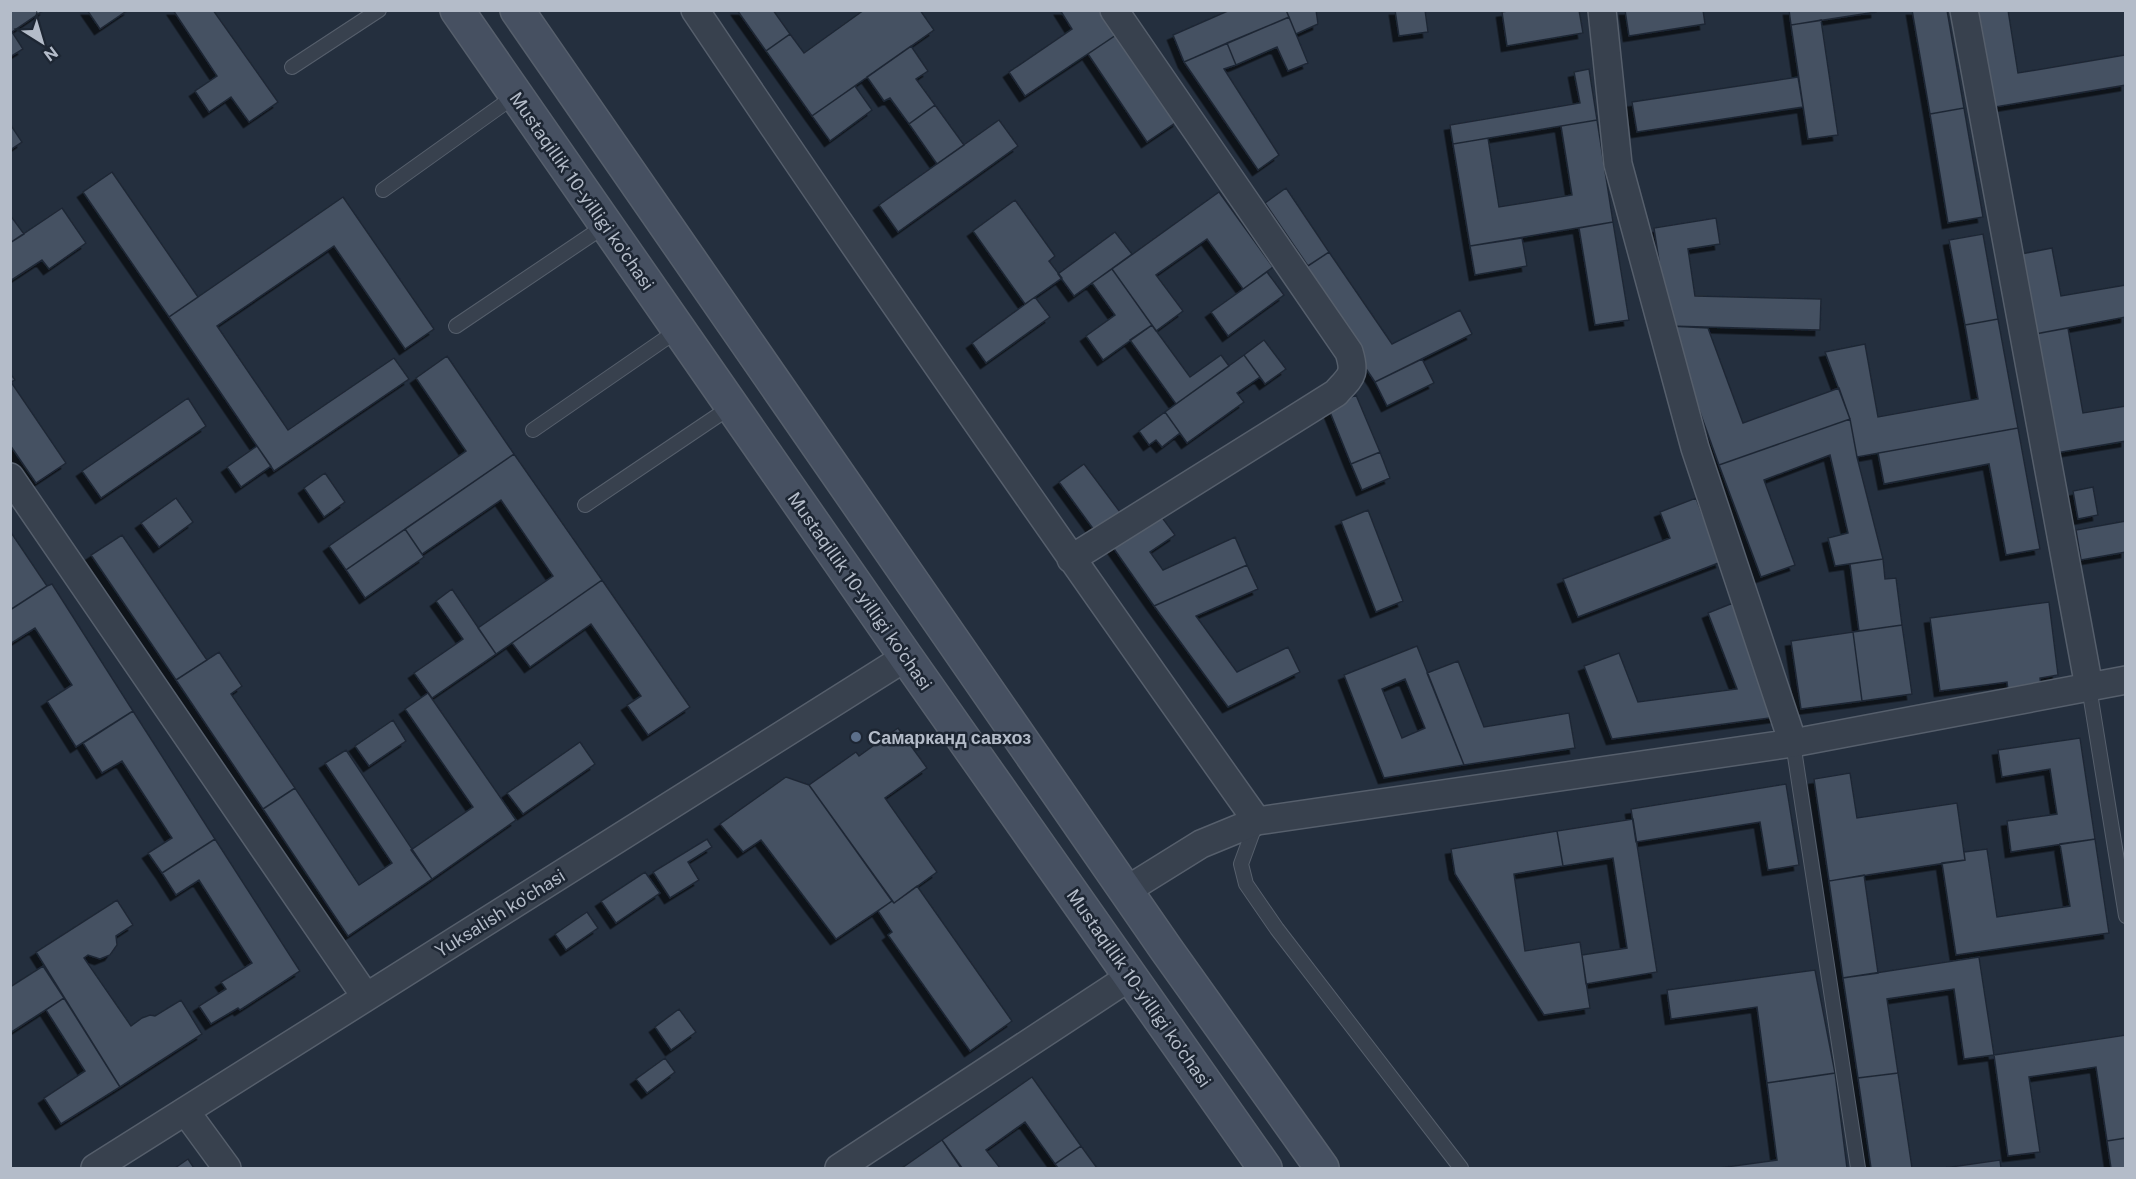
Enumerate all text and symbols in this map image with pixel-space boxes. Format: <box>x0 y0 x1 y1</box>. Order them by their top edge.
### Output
north arrow <box>12 12 72 72</box>
text: N <box>40 42 61 65</box>
street label: Mustaqillik 10-yilligi ko'chasi <box>506 88 658 294</box>
street label: Mustaqillik 10-yilligi ko'chasi <box>784 488 936 694</box>
place label: Самарканд савхоз <box>868 727 1031 748</box>
marker: Самарканд савхоз <box>849 730 863 744</box>
street label: Yuksalish ko'chasi <box>431 865 569 961</box>
street label: Mustaqillik 10-yilligi ko'chasi <box>1063 885 1215 1091</box>

